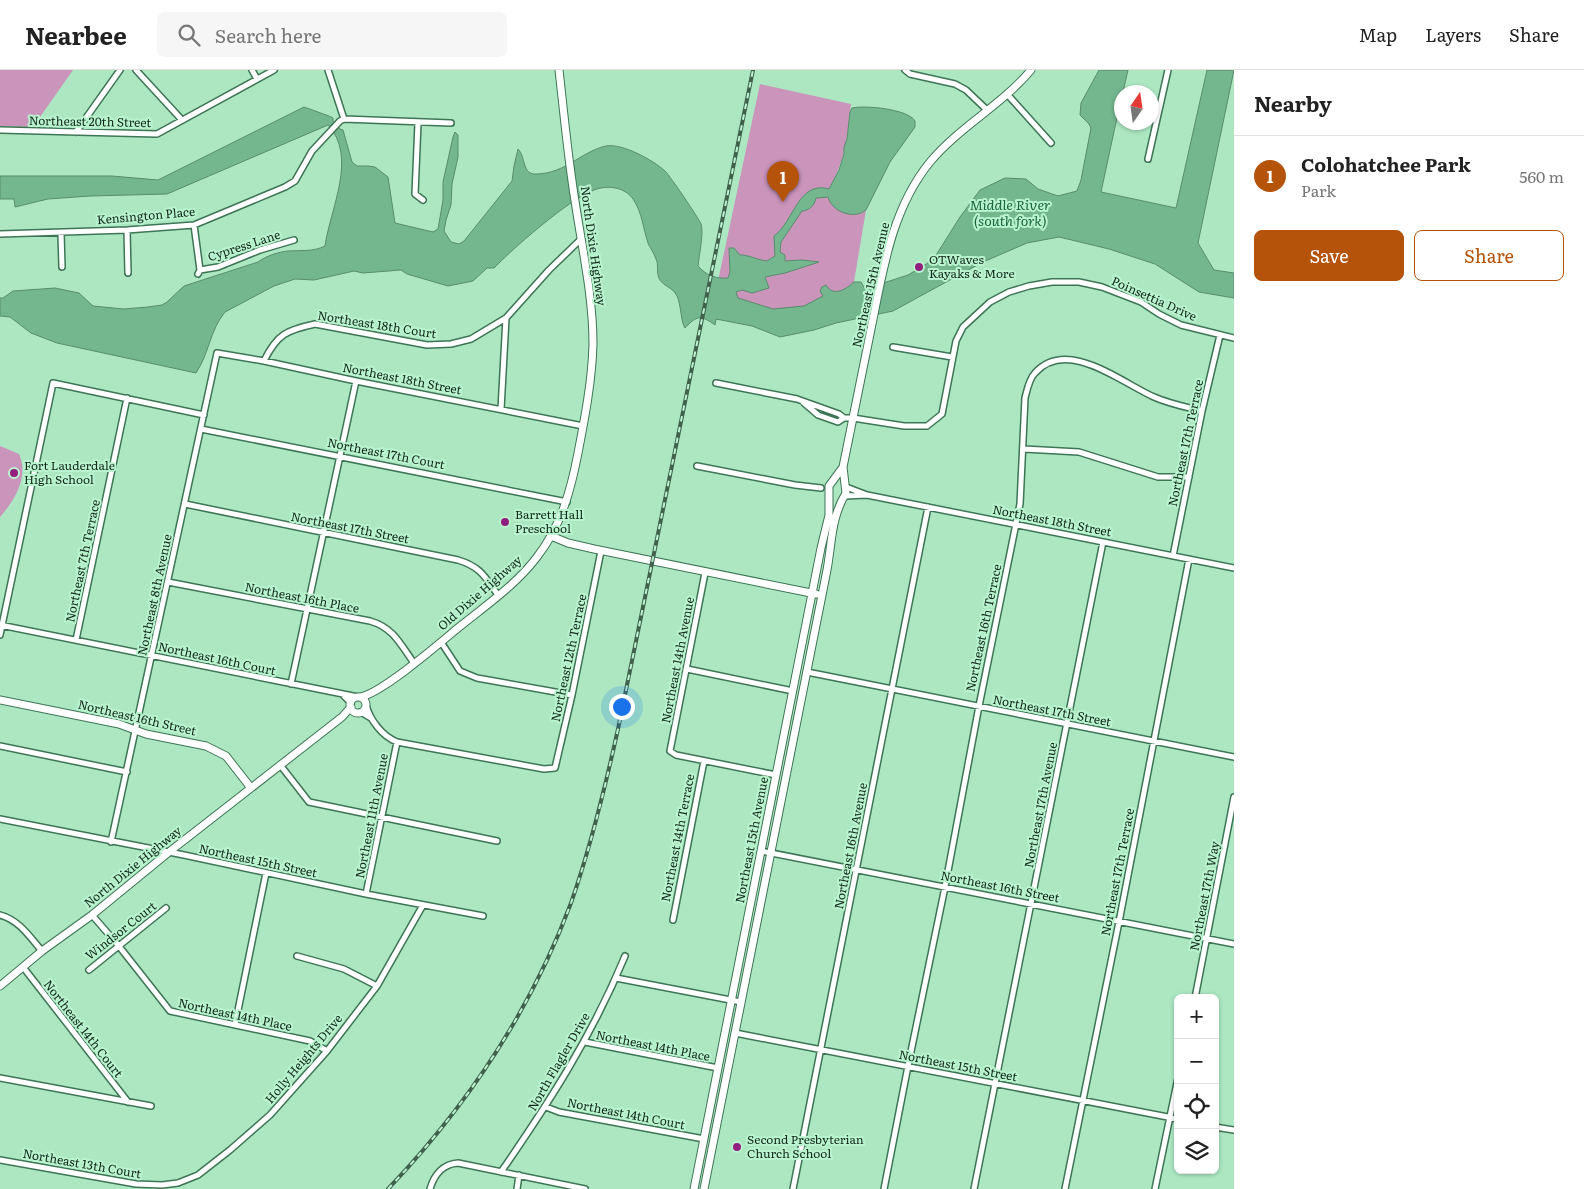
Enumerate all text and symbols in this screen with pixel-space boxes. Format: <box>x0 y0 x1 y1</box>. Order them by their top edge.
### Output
search box <box>157 12 507 57</box>
text: Nearbee <box>25 17 127 52</box>
icon: search <box>175 21 203 49</box>
text: Search here <box>215 21 321 49</box>
text: Map <box>1359 21 1397 48</box>
text: Layers <box>1425 21 1481 48</box>
text: Share <box>1509 21 1559 48</box>
north arrow <box>1114 85 1159 130</box>
text: Nearby <box>1254 87 1332 118</box>
street label: Northeast 20th Street <box>29 111 152 131</box>
text: Colohatchee Park <box>1301 150 1471 178</box>
pin: 1 <box>767 161 799 202</box>
text: 1 <box>1267 164 1273 188</box>
text: 560 m <box>1519 164 1564 188</box>
text: Park <box>1301 178 1336 202</box>
street label: North Dixie Highway <box>577 185 611 307</box>
water label: Middle River (south fork) <box>969 194 1051 230</box>
street label: Kensington Place <box>96 202 196 228</box>
street label: Northeast 15th Avenue <box>847 220 893 349</box>
street label: Cypress Lane <box>205 225 282 265</box>
button: Save <box>1254 230 1404 281</box>
button: Share <box>1414 230 1564 281</box>
place label: OTWaves Kayaks & More <box>929 250 1015 282</box>
marker: OTWaves Kayaks & More <box>913 261 925 273</box>
street label: Poinsettia Drive <box>1109 271 1200 325</box>
street label: Northeast 18th Court <box>316 306 438 342</box>
street label: Northeast 18th Street <box>341 358 463 398</box>
street label: Northeast 17th Terrace <box>1163 377 1207 508</box>
street label: Northeast 17th Court <box>326 433 447 473</box>
place label: Fort Lauderdale High School <box>24 456 115 488</box>
marker: Fort Lauderdale High School <box>8 467 20 479</box>
street label: Northeast 7th Terrace <box>60 498 104 624</box>
street label: Northeast 18th Street <box>991 500 1113 540</box>
place label: Barrett Hall Preschool <box>515 505 583 537</box>
street label: Northeast 17th Street <box>290 507 411 547</box>
marker: Barrett Hall Preschool <box>499 516 511 528</box>
street label: Northeast 8th Avenue <box>132 532 176 657</box>
street label: Old Dixie Highway <box>433 551 525 634</box>
street label: Northeast 16th Terrace <box>961 562 1005 693</box>
street label: Northeast 16th Place <box>243 577 361 617</box>
street label: Northeast 12th Terrace <box>546 592 590 723</box>
street label: Northeast 14th Avenue <box>656 595 698 724</box>
street label: Northeast 16th Court <box>157 637 278 679</box>
street label: Northeast 17th Street <box>992 690 1113 730</box>
your location <box>609 694 635 720</box>
street label: Northeast 16th Street <box>76 695 198 739</box>
street label: Northeast 17th Avenue <box>1019 740 1061 869</box>
street label: Northeast 11th Avenue <box>350 752 392 880</box>
street label: Northeast 14th Terrace <box>656 772 698 903</box>
street label: Northeast 15th Avenue <box>730 775 772 904</box>
street label: Northeast 16th Avenue <box>829 781 871 911</box>
street label: Northeast 17th Terrace <box>1096 806 1138 937</box>
street label: North Dixie Highway <box>80 821 185 911</box>
street label: Northeast 15th Street <box>197 839 319 881</box>
street label: Northeast 17th Way <box>1185 839 1223 952</box>
street label: Northeast 16th Street <box>939 866 1061 906</box>
street label: Windsor Court <box>81 897 160 964</box>
street label: Northeast 14th Court <box>40 976 128 1081</box>
street label: Northeast 14th Place <box>177 993 294 1035</box>
map controls <box>1174 994 1219 1174</box>
button: + <box>1174 994 1219 1039</box>
street label: North Flagler Drive <box>523 1009 594 1114</box>
street label: Holly Heights Drive <box>260 1010 346 1107</box>
street label: Northeast 14th Place <box>595 1025 712 1065</box>
button: − <box>1174 1039 1219 1084</box>
street label: Northeast 15th Street <box>897 1045 1019 1085</box>
button: locate <box>1174 1084 1219 1129</box>
street label: Northeast 14th Court <box>566 1093 687 1133</box>
button: layers <box>1174 1129 1219 1174</box>
place label: Second Presbyterian Church School <box>747 1130 864 1162</box>
marker: Second Presbyterian Church School <box>731 1141 743 1153</box>
street label: Northeast 13th Court <box>22 1144 143 1182</box>

